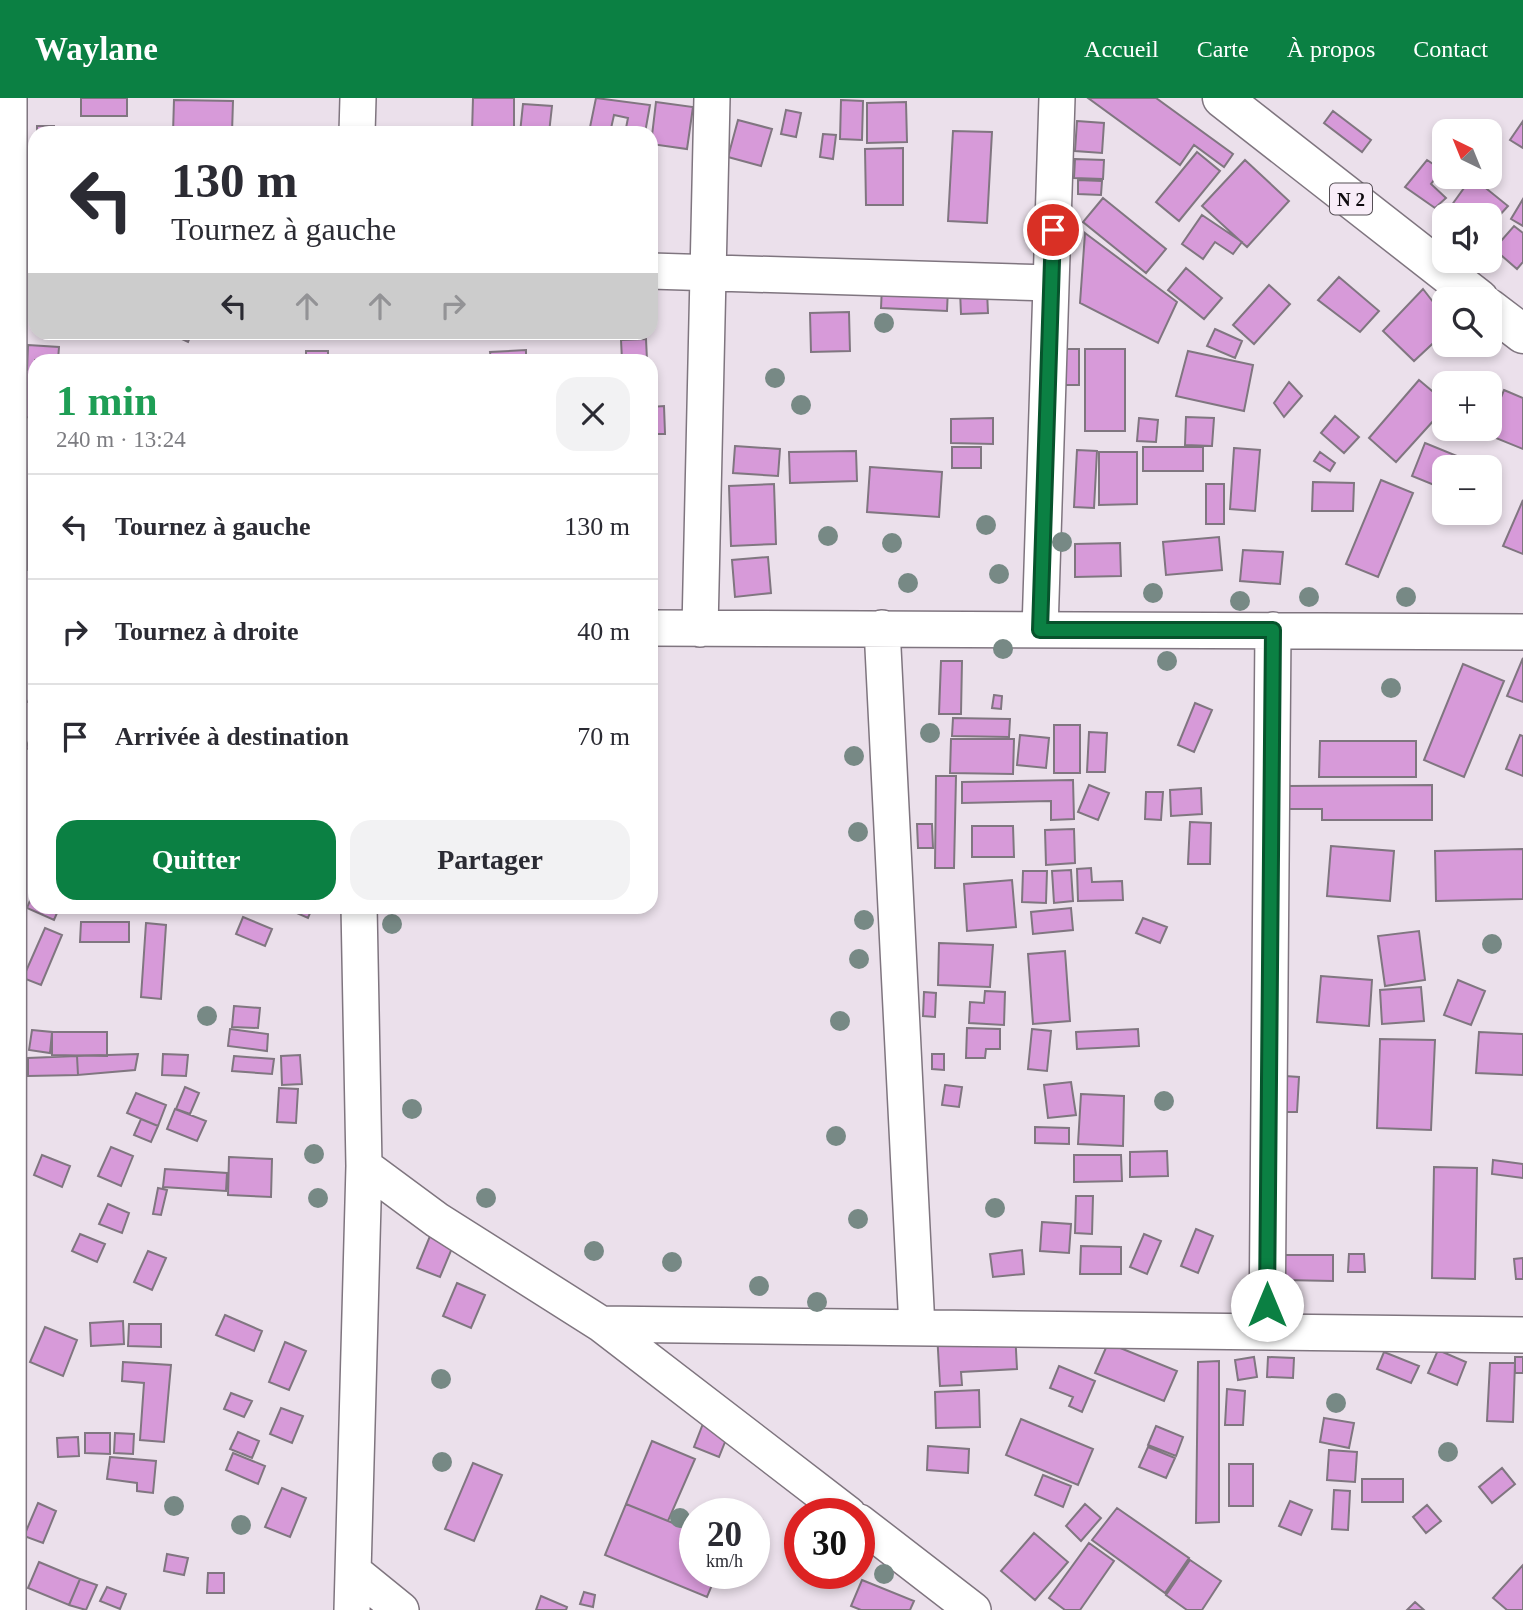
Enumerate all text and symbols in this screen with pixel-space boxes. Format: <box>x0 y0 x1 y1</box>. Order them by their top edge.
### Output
text: Waylane <box>35 31 158 67</box>
text: Accueil <box>1084 36 1159 62</box>
text: Carte <box>1197 36 1249 62</box>
text: À propos <box>1287 36 1375 62</box>
text: Contact <box>1413 36 1488 62</box>
north arrow <box>1432 119 1502 189</box>
map controls <box>1432 119 1502 525</box>
text: 130 m <box>171 153 298 208</box>
icon: left <box>56 154 147 245</box>
road number: N 2 <box>1330 184 1372 214</box>
pin <box>1023 200 1083 260</box>
button: sound <box>1432 203 1502 273</box>
text: Tournez à gauche <box>171 211 396 247</box>
icon: arrive <box>1034 211 1072 249</box>
icon: left <box>215 287 253 325</box>
icon: ahead <box>288 287 326 325</box>
icon: ahead <box>361 287 399 325</box>
icon: right <box>434 287 472 325</box>
button: search <box>1432 287 1502 357</box>
button: + <box>1432 371 1502 441</box>
button: close <box>556 377 630 451</box>
text: 1 min <box>56 378 158 424</box>
text: 240 m · 13:24 <box>56 427 186 452</box>
button: − <box>1432 455 1502 525</box>
icon: left <box>56 508 94 546</box>
text: Tournez à gauche <box>115 512 311 541</box>
text: 130 m <box>564 512 630 541</box>
icon: right <box>56 613 94 651</box>
text: Tournez à droite <box>115 617 298 646</box>
text: 40 m <box>577 617 630 646</box>
icon: arrive <box>56 718 94 756</box>
text: Arrivée à destination <box>115 722 349 751</box>
text: 70 m <box>577 722 630 751</box>
button: Quitter <box>56 820 336 900</box>
button: Partager <box>350 820 630 900</box>
position arrow <box>1230 1268 1304 1342</box>
speed limit sign: 30 <box>784 1498 875 1589</box>
text: 20 <box>707 1515 742 1554</box>
text: km/h <box>706 1551 743 1571</box>

